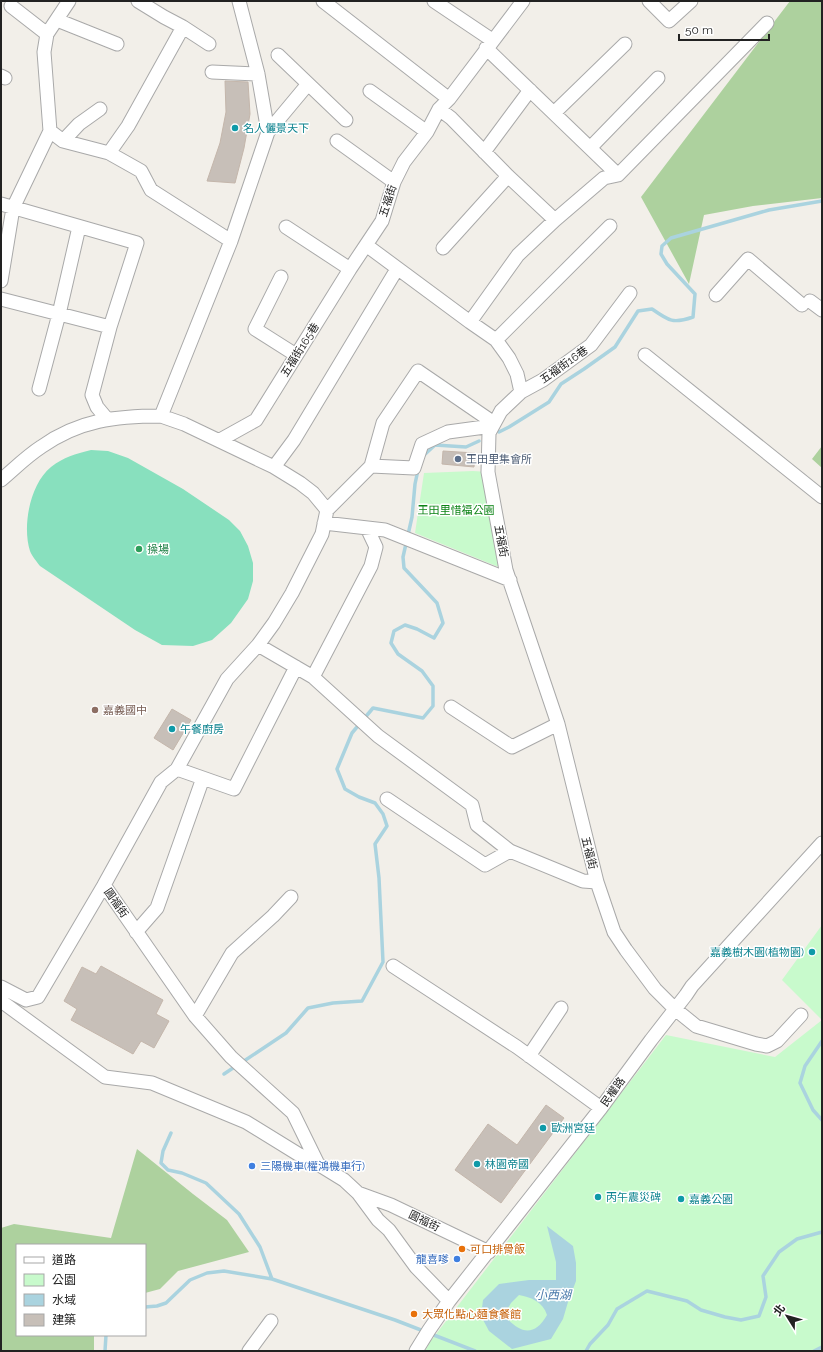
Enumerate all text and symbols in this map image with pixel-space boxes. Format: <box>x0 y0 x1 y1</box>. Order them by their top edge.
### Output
scale bar <box>679 16 769 42</box>
text: 50 m <box>685 23 713 37</box>
place label: 名人儷景天下 <box>243 122 309 135</box>
marker: 名人儷景天下 <box>230 123 240 133</box>
street label: 五福街 <box>377 183 399 219</box>
street label: 五福街165巷 <box>278 321 322 379</box>
street label: 五福街16巷 <box>538 344 590 386</box>
place label: 王田里集會所 <box>466 453 532 466</box>
marker: 王田里集會所 <box>453 454 463 464</box>
park label: 王田里惜福公園 <box>418 504 495 517</box>
street label: 五福街 <box>491 524 511 558</box>
place label: 操場 <box>147 543 169 556</box>
marker: 操場 <box>134 544 144 554</box>
place label: 嘉義國中 <box>103 704 147 717</box>
marker: 嘉義國中 <box>90 705 100 715</box>
place label: 午餐廚房 <box>180 723 224 736</box>
marker: 午餐廚房 <box>167 724 177 734</box>
street label: 五福街 <box>579 835 599 871</box>
street label: 圓福街 <box>101 886 131 920</box>
place label: 嘉義樹木園(植物園) <box>710 946 804 959</box>
marker: 嘉義樹木園(植物園) <box>807 947 817 957</box>
street label: 民權路 <box>598 1075 628 1109</box>
place label: 歐洲宮廷 <box>551 1122 595 1135</box>
marker: 歐洲宮廷 <box>538 1123 548 1133</box>
place label: 林園帝國 <box>485 1158 529 1171</box>
marker: 林園帝國 <box>472 1159 482 1169</box>
place label: 三陽機車(權鴻機車行) <box>260 1160 365 1173</box>
marker: 三陽機車(權鴻機車行) <box>247 1161 257 1171</box>
place label: 丙午震災碑 <box>606 1191 661 1204</box>
marker: 丙午震災碑 <box>593 1192 603 1202</box>
place label: 嘉義公園 <box>689 1193 733 1206</box>
marker: 嘉義公園 <box>676 1194 686 1204</box>
street label: 圓福街 <box>406 1208 442 1234</box>
place label: 可口排骨飯 <box>470 1243 525 1256</box>
legend <box>16 1244 146 1336</box>
marker: 可口排骨飯 <box>457 1244 467 1254</box>
text: 道路 <box>52 1253 76 1267</box>
place label: 龍喜嗲 <box>416 1253 449 1266</box>
marker: 龍喜嗲 <box>452 1254 462 1264</box>
text: 公園 <box>52 1273 76 1287</box>
water label: 小西湖 <box>535 1288 573 1302</box>
text: 水域 <box>52 1293 76 1307</box>
north arrow <box>767 1296 807 1336</box>
text: 北 <box>771 1302 788 1319</box>
place label: 大眾化點心麵食餐館 <box>422 1308 521 1321</box>
marker: 大眾化點心麵食餐館 <box>409 1309 419 1319</box>
text: 建築 <box>52 1313 76 1327</box>

